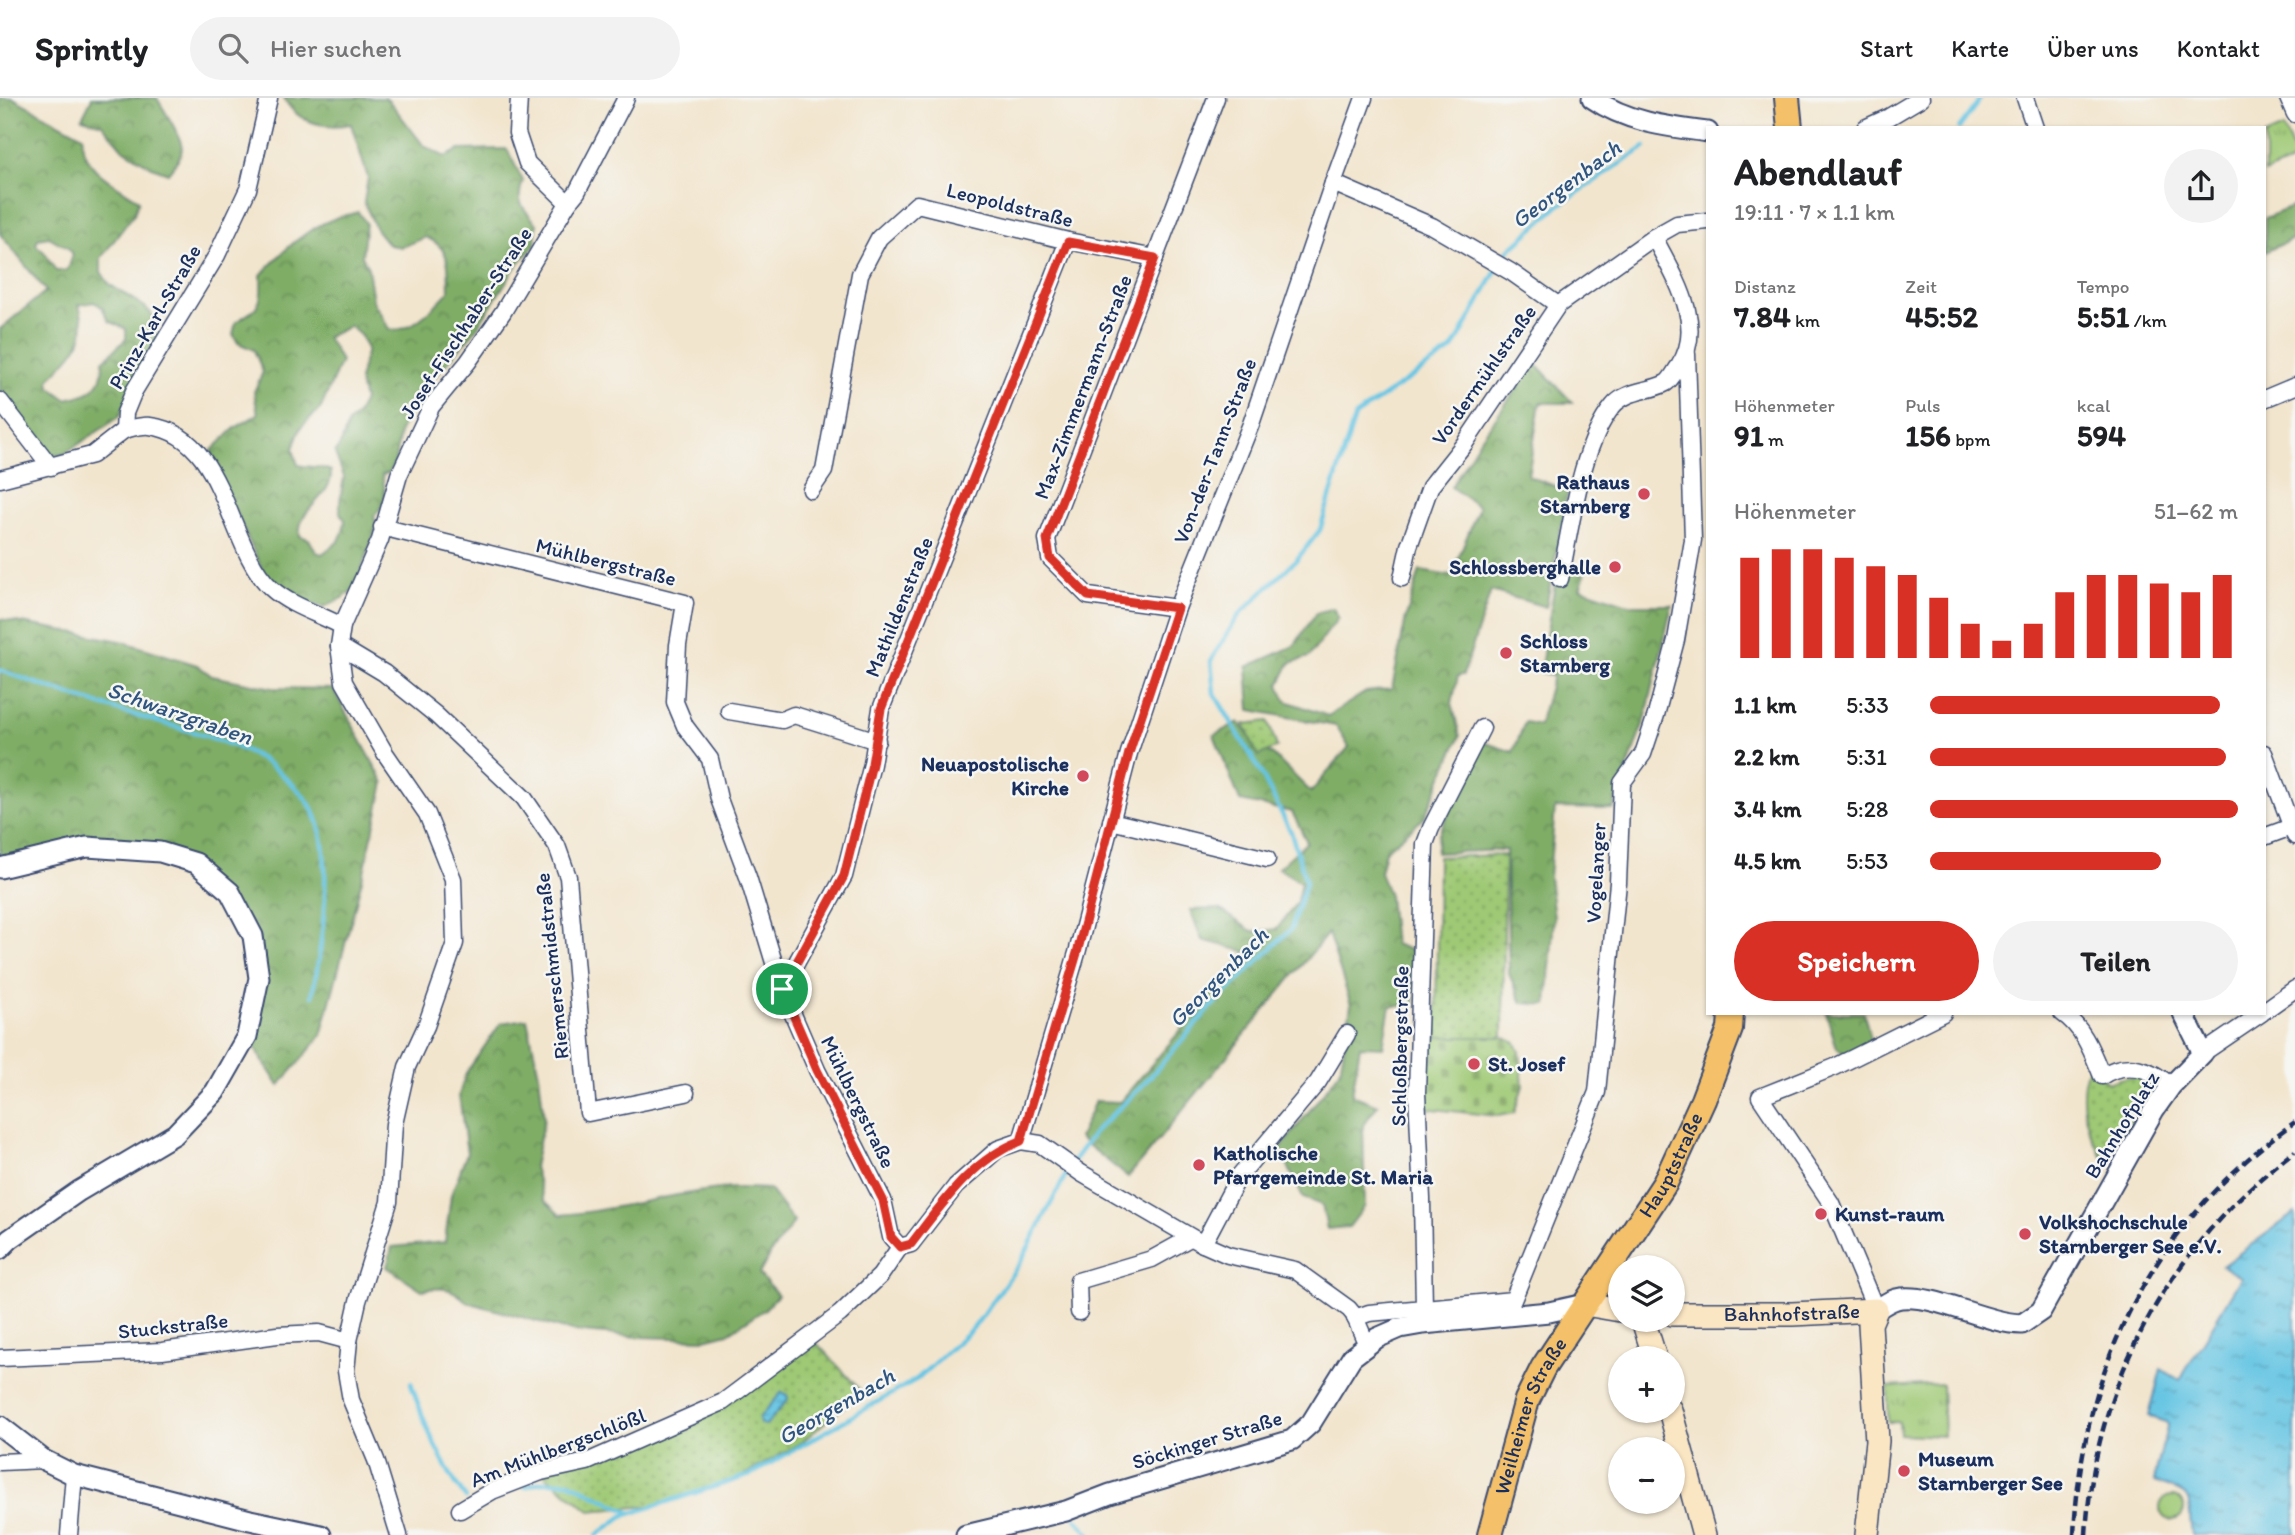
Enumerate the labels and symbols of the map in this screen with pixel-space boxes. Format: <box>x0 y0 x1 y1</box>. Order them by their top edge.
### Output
water label: Georgenbach <box>1506 133 1627 234</box>
street label: Leopoldstraße <box>944 177 1076 232</box>
street label: Josef-Fischhaber-Straße <box>394 222 537 423</box>
street label: Prinz-Karl-Straße <box>103 240 206 394</box>
street label: Max-Zimmermann-Straße <box>1028 271 1137 503</box>
street label: Vordermühlstraße <box>1426 300 1541 450</box>
street label: Von-der-Tann-Straße <box>1168 355 1261 547</box>
place label: Rathaus Starnberg <box>1540 469 1631 519</box>
marker: Rathaus Starnberg <box>1636 486 1652 502</box>
street label: Mühlbergstraße <box>533 532 679 591</box>
street label: Mathildenstraße <box>859 533 938 681</box>
place label: Schlossberghalle <box>1449 554 1601 580</box>
marker: Schlossberghalle <box>1607 559 1623 575</box>
place label: Schloss Starnberg <box>1520 628 1611 678</box>
marker: Schloss Starnberg <box>1498 645 1514 661</box>
water label: Schwarzgraben <box>104 675 257 751</box>
place label: Neuapostolische Kirche <box>921 751 1069 800</box>
marker: Neuapostolische Kirche <box>1075 768 1091 784</box>
street label: Vogelanger <box>1580 822 1611 924</box>
street label: Riemerschmidstraße <box>529 872 574 1061</box>
water label: Georgenbach <box>1162 921 1274 1033</box>
pin <box>752 959 812 1019</box>
street label: Schloßbergstraße <box>1386 965 1413 1127</box>
street label: Mühlbergstraße <box>816 1032 901 1172</box>
place label: St. Josef <box>1488 1051 1566 1076</box>
marker: St. Josef <box>1466 1056 1482 1072</box>
street label: Bahnhofplatz <box>2079 1066 2165 1183</box>
street label: Hauptstraße <box>1633 1108 1708 1222</box>
place label: Katholische Pfarrgemeinde St. Maria <box>1213 1140 1434 1190</box>
marker: Katholische Pfarrgemeinde St. Maria <box>1191 1157 1207 1173</box>
place label: Kunst-raum <box>1835 1201 1946 1226</box>
marker: Kunst-raum <box>1813 1206 1829 1222</box>
place label: Volkshochschule Starnberger See e.V. <box>2039 1209 2222 1259</box>
marker: Volkshochschule Starnberger See e.V. <box>2017 1226 2033 1242</box>
street label: Bahnhofstraße <box>1724 1298 1861 1326</box>
street label: Stuckstraße <box>117 1307 229 1344</box>
street label: Weilheimer Straße <box>1489 1332 1572 1497</box>
water label: Georgenbach <box>773 1361 900 1451</box>
street label: Am Mühlbergschlößl <box>467 1403 649 1493</box>
street label: Söckinger Straße <box>1129 1405 1285 1474</box>
place label: Museum Starnberger See <box>1918 1446 2063 1496</box>
marker: Museum Starnberger See <box>1896 1463 1912 1479</box>

